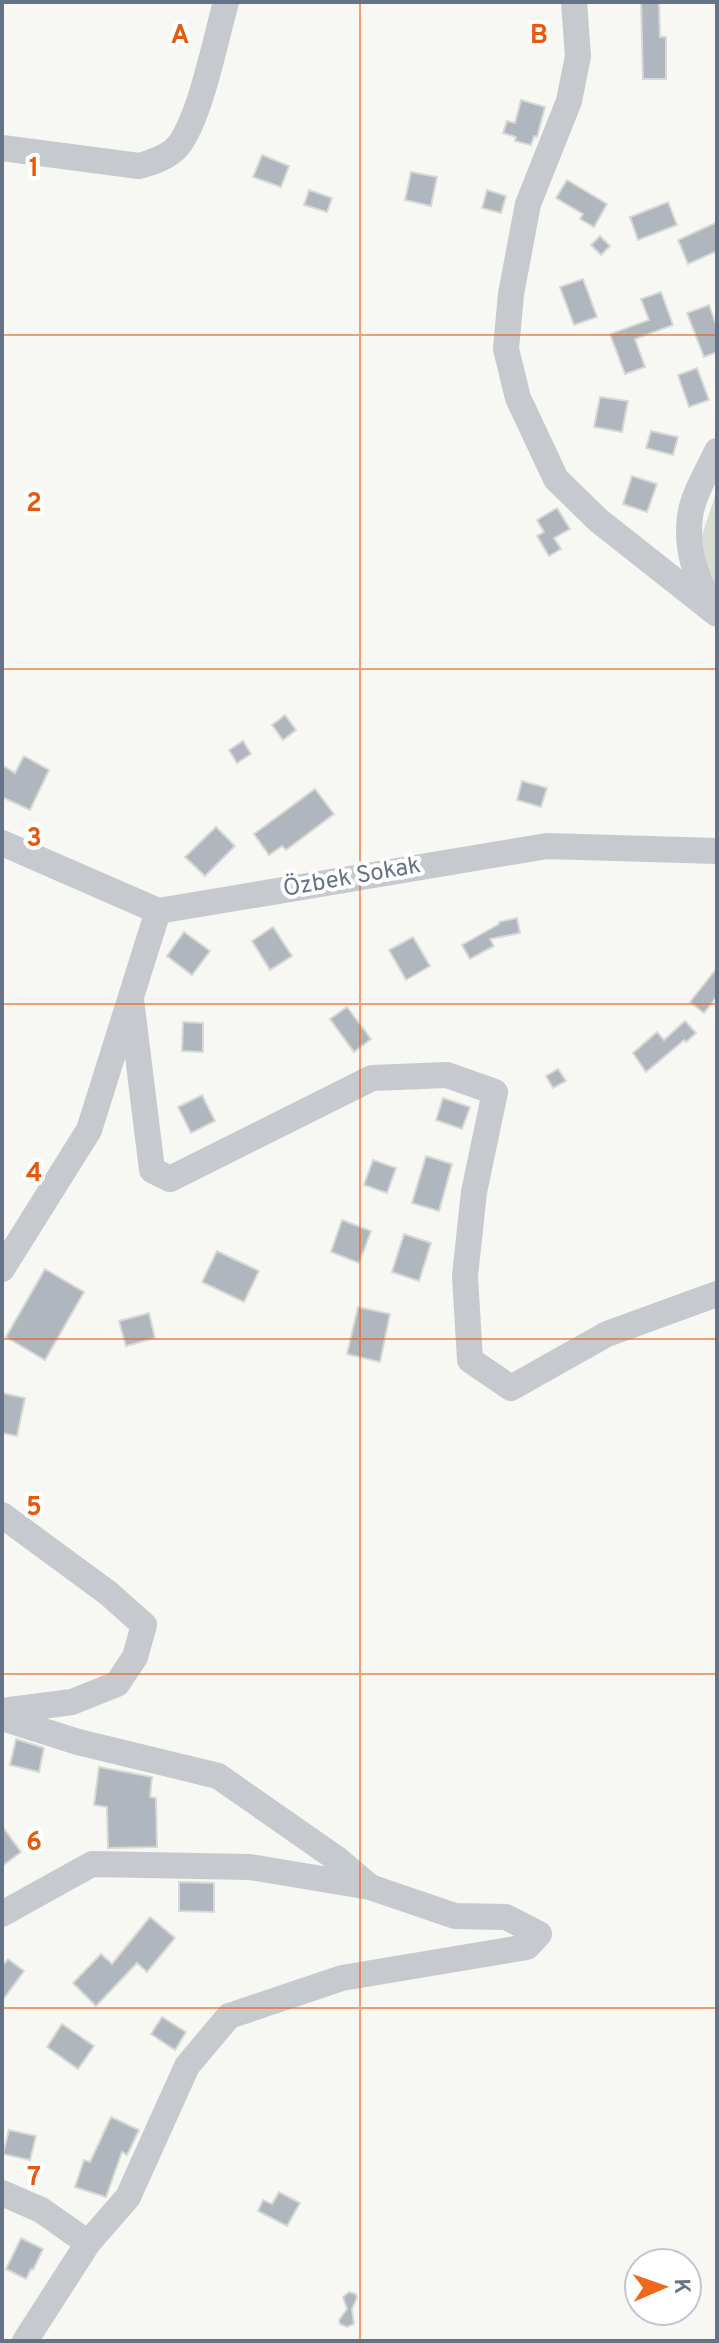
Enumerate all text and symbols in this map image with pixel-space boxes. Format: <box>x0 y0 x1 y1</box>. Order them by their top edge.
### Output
text: A <box>171 20 189 53</box>
text: B <box>530 20 548 53</box>
text: 1 <box>29 153 39 186</box>
text: 2 <box>26 488 42 521</box>
text: 3 <box>26 823 42 856</box>
street label: Özbek Sokak <box>280 849 423 905</box>
text: 4 <box>26 1158 42 1191</box>
text: 5 <box>26 1492 42 1525</box>
text: 6 <box>26 1827 42 1860</box>
text: 7 <box>27 2162 41 2195</box>
north arrow <box>623 2247 703 2327</box>
text: K <box>667 2278 694 2295</box>

